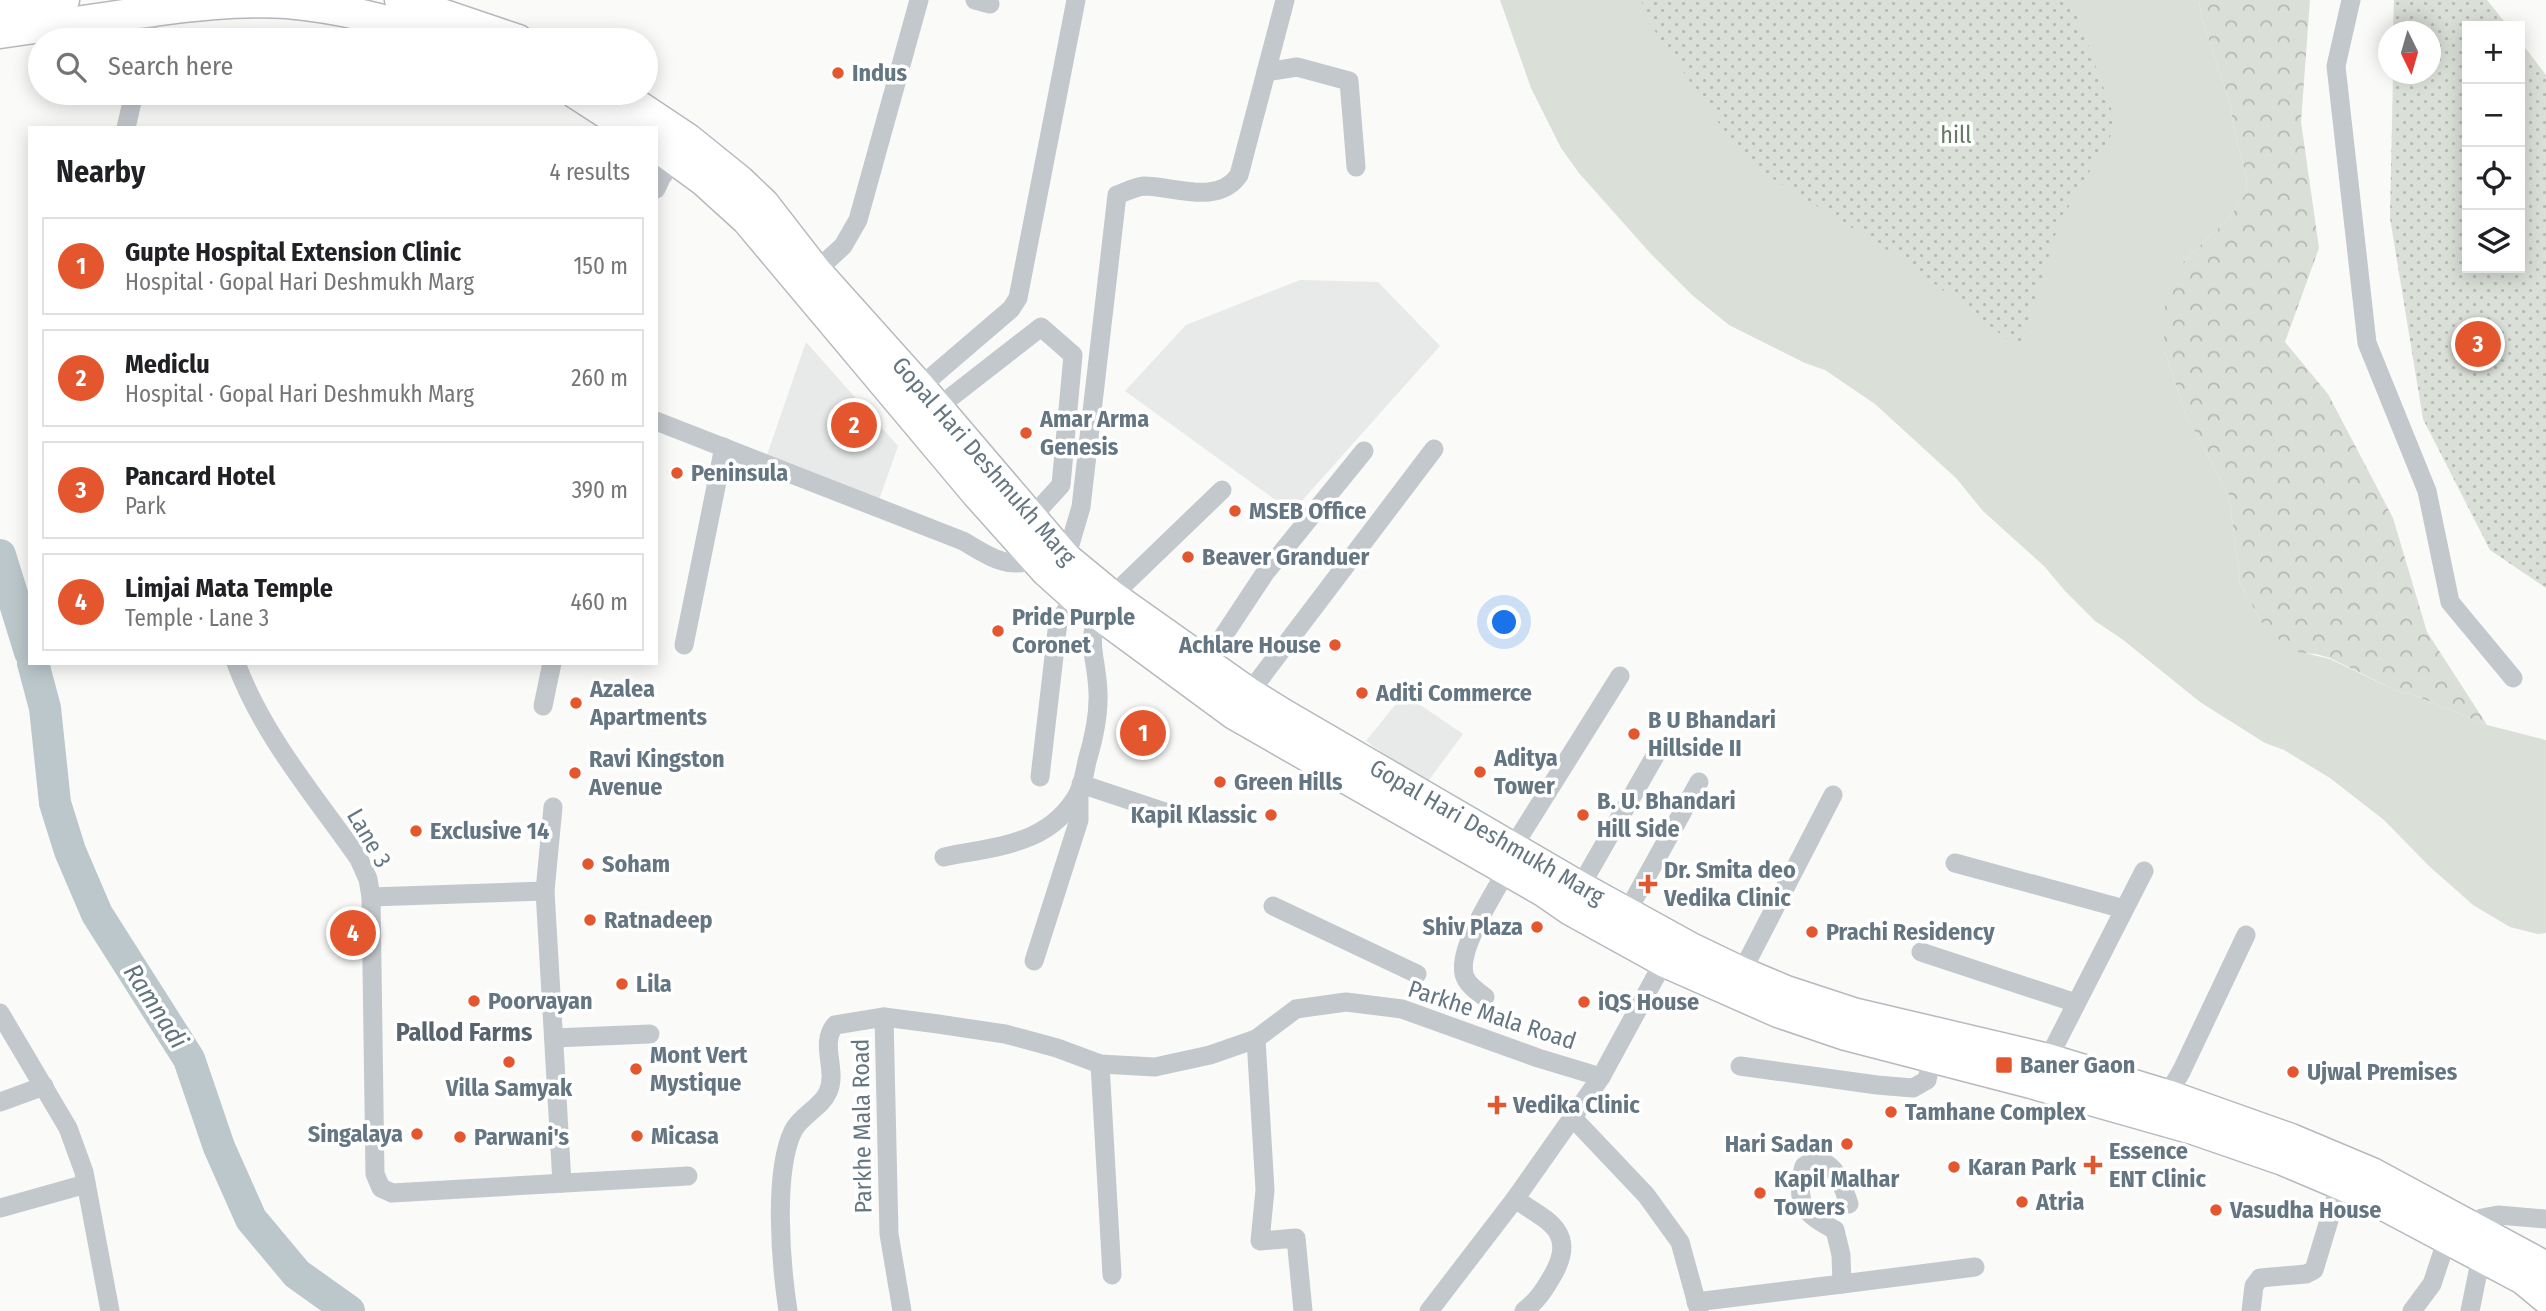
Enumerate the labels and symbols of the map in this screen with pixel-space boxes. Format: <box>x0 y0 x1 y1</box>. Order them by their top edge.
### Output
north arrow <box>2378 21 2441 84</box>
place label: Indus <box>852 59 908 87</box>
marker: Indus <box>830 65 846 81</box>
park label: hill <box>1940 121 1972 149</box>
pin: 3 <box>2455 318 2501 370</box>
street label: Gopal Hari Deshmukh Marg <box>886 351 1082 571</box>
pin: 2 <box>831 399 877 451</box>
place label: Amar Arma Genesis <box>1039 405 1149 461</box>
marker: Amar Arma Genesis <box>1018 425 1034 441</box>
place label: Peninsula <box>691 459 788 487</box>
marker: Peninsula <box>669 465 685 481</box>
place label: MSEB Office <box>1249 497 1366 525</box>
marker: MSEB Office <box>1227 503 1243 519</box>
place label: Beaver Granduer <box>1202 543 1369 571</box>
marker: Beaver Granduer <box>1180 549 1196 565</box>
place label: Pride Purple Coronet <box>1012 603 1135 659</box>
your location <box>1487 605 1521 639</box>
marker: Pride Purple Coronet <box>990 623 1006 639</box>
place label: Achlare House <box>1178 631 1321 659</box>
marker: Achlare House <box>1327 637 1343 653</box>
place label: Azalea Apartments <box>589 675 708 731</box>
place label: Aditi Commerce <box>1375 679 1532 707</box>
marker: Aditi Commerce <box>1354 685 1370 701</box>
marker: Azalea Apartments <box>568 695 584 711</box>
place label: B U Bhandari Hillside II <box>1648 706 1776 762</box>
pin: 1 <box>1120 707 1166 759</box>
marker: B U Bhandari Hillside II <box>1626 726 1642 742</box>
place label: Aditya Tower <box>1493 744 1558 800</box>
place label: Ravi Kingston Avenue <box>588 745 725 801</box>
street label: Gopal Hari Deshmukh Marg <box>1365 753 1610 911</box>
marker: Aditya Tower <box>1472 764 1488 780</box>
marker: Ravi Kingston Avenue <box>567 765 583 781</box>
place label: Green Hills <box>1234 768 1343 796</box>
marker: Green Hills <box>1212 774 1228 790</box>
place label: B. U. Bhandari Hill Side <box>1597 787 1736 843</box>
place label: Kapil Klassic <box>1131 801 1258 829</box>
street label: Lane 3 <box>341 804 397 872</box>
marker: Kapil Klassic <box>1263 807 1279 823</box>
marker: B. U. Bhandari Hill Side <box>1575 807 1591 823</box>
place label: Exclusive 14 <box>430 817 549 845</box>
marker: Exclusive 14 <box>408 823 424 839</box>
place label: Soham <box>602 850 670 878</box>
marker: Soham <box>580 856 596 872</box>
place label: Dr. Smita deo Vedika Clinic <box>1663 856 1796 912</box>
marker: Dr. Smita deo Vedika Clinic <box>1638 874 1658 894</box>
place label: Ratnadeep <box>604 906 713 934</box>
pin: 4 <box>330 907 376 959</box>
marker: Ratnadeep <box>582 912 598 928</box>
place label: Shiv Plaza <box>1423 913 1523 941</box>
place label: Prachi Residency <box>1826 918 1995 946</box>
marker: Shiv Plaza <box>1529 919 1545 935</box>
marker: Prachi Residency <box>1804 924 1820 940</box>
water label: Ramnadi <box>117 958 195 1055</box>
place label: Lila <box>636 970 672 998</box>
street label: Parkhe Mala Road <box>1405 975 1579 1055</box>
marker: Lila <box>614 976 630 992</box>
place label: Poorvayan <box>488 987 593 1015</box>
place label: iQS House <box>1598 988 1699 1016</box>
marker: Poorvayan <box>466 993 482 1009</box>
marker: iQS House <box>1576 994 1592 1010</box>
district label: Pallod Farms <box>396 1017 532 1048</box>
street label: Parkhe Mala Road <box>846 1038 878 1214</box>
place label: Mont Vert Mystique <box>650 1041 748 1097</box>
place label: Baner Gaon <box>2020 1051 2135 1079</box>
marker: Villa Samyak <box>501 1054 517 1070</box>
marker: Baner Gaon <box>1994 1055 2014 1075</box>
place label: Ujwal Premises <box>2307 1058 2458 1086</box>
marker: Mont Vert Mystique <box>628 1061 644 1077</box>
marker: Ujwal Premises <box>2285 1064 2301 1080</box>
place label: Villa Samyak <box>445 1074 573 1102</box>
place label: Vedika Clinic <box>1512 1091 1640 1119</box>
marker: Vedika Clinic <box>1487 1095 1507 1115</box>
place label: Tamhane Complex <box>1905 1098 2087 1126</box>
marker: Tamhane Complex <box>1883 1104 1899 1120</box>
place label: Singalaya <box>308 1120 403 1148</box>
place label: Micasa <box>651 1122 719 1150</box>
place label: Parwani's <box>474 1123 570 1151</box>
marker: Singalaya <box>409 1126 425 1142</box>
marker: Micasa <box>629 1128 645 1144</box>
marker: Parwani's <box>452 1129 468 1145</box>
place label: Hari Sadan <box>1725 1130 1833 1158</box>
marker: Hari Sadan <box>1839 1136 1855 1152</box>
place label: Essence ENT Clinic <box>2109 1137 2206 1193</box>
place label: Karan Park <box>1968 1153 2077 1181</box>
marker: Essence ENT Clinic <box>2083 1155 2103 1175</box>
marker: Karan Park <box>1946 1159 1962 1175</box>
place label: Kapil Malhar Towers <box>1774 1165 1899 1221</box>
marker: Kapil Malhar Towers <box>1752 1185 1768 1201</box>
place label: Atria <box>2035 1188 2084 1216</box>
marker: Atria <box>2014 1194 2030 1210</box>
place label: Vasudha House <box>2229 1196 2381 1224</box>
marker: Vasudha House <box>2208 1202 2224 1218</box>

